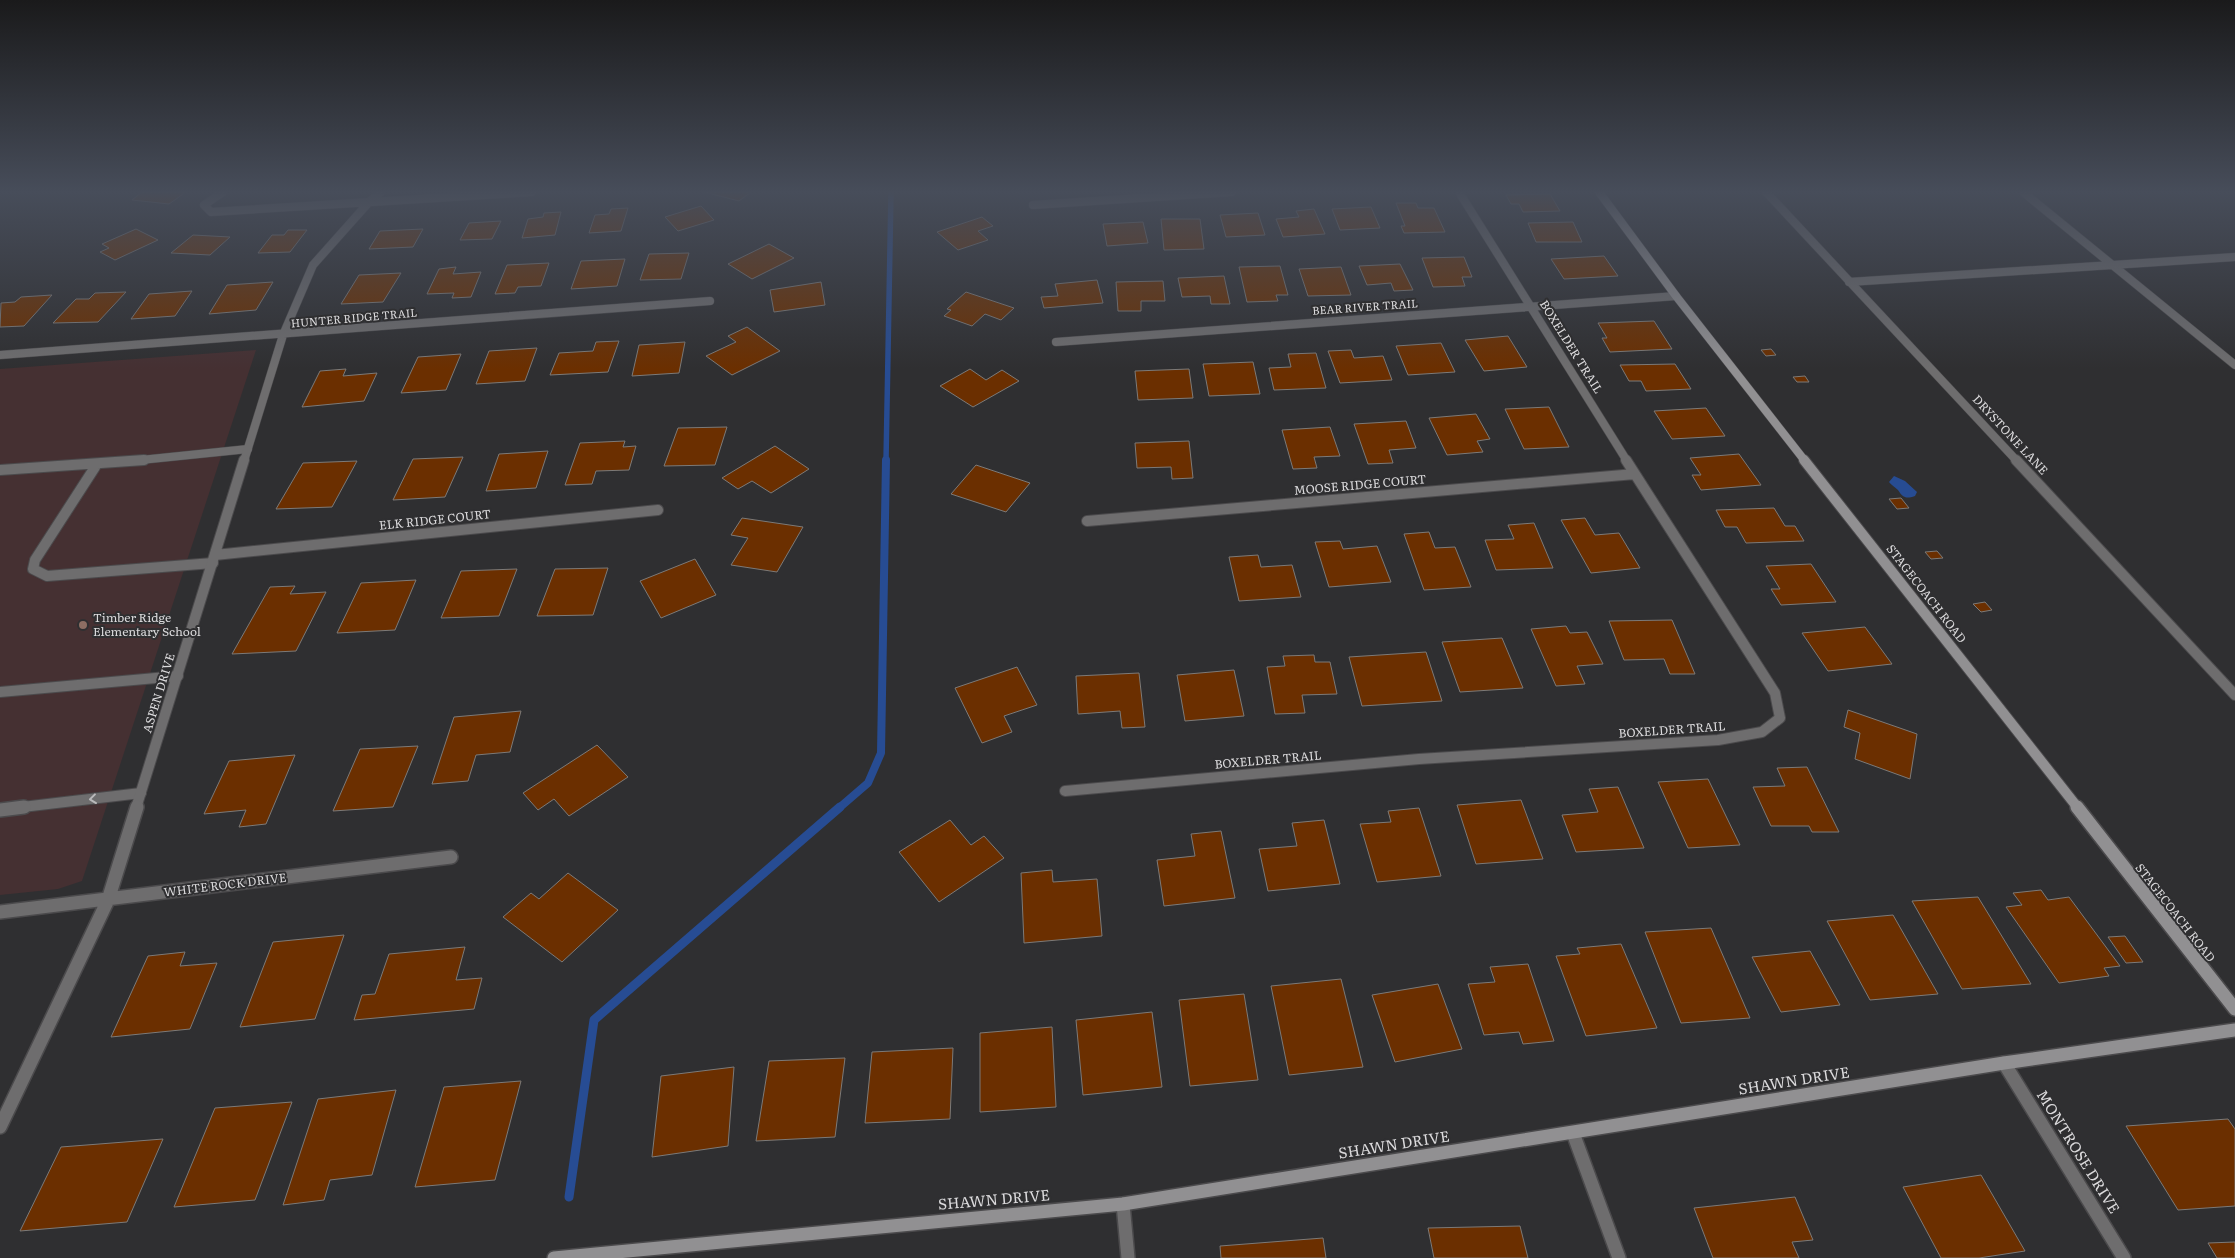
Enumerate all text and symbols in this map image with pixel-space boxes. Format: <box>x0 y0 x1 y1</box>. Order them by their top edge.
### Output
street label: BEAR RIVER TRAIL <box>1312 294 1418 318</box>
street label: BOXELDER TRAIL <box>1536 296 1608 397</box>
street label: HUNTER RIDGE TRAIL <box>290 304 418 330</box>
street label: DRYSTONE LANE <box>1969 390 2053 479</box>
street label: MOOSE RIDGE COURT <box>1293 469 1427 499</box>
street label: ELK RIDGE COURT <box>378 504 492 534</box>
street label: STAGECOACH ROAD <box>1882 540 1971 647</box>
place label: Timber Ridge Elementary School <box>93 608 201 640</box>
marker: Timber Ridge Elementary School <box>77 619 89 631</box>
street label: ASPEN DRIVE <box>137 650 179 735</box>
street label: BOXELDER TRAIL <box>1618 716 1726 742</box>
street label: BOXELDER TRAIL <box>1214 745 1322 773</box>
one-way arrow <box>88 793 96 804</box>
street label: STAGECOACH ROAD <box>2131 859 2220 966</box>
street label: WHITE ROCK DRIVE <box>162 868 288 900</box>
street label: SHAWN DRIVE <box>1737 1059 1851 1100</box>
street label: MONTROSE DRIVE <box>2032 1085 2127 1218</box>
street label: SHAWN DRIVE <box>1337 1123 1451 1164</box>
street label: SHAWN DRIVE <box>937 1182 1051 1215</box>

